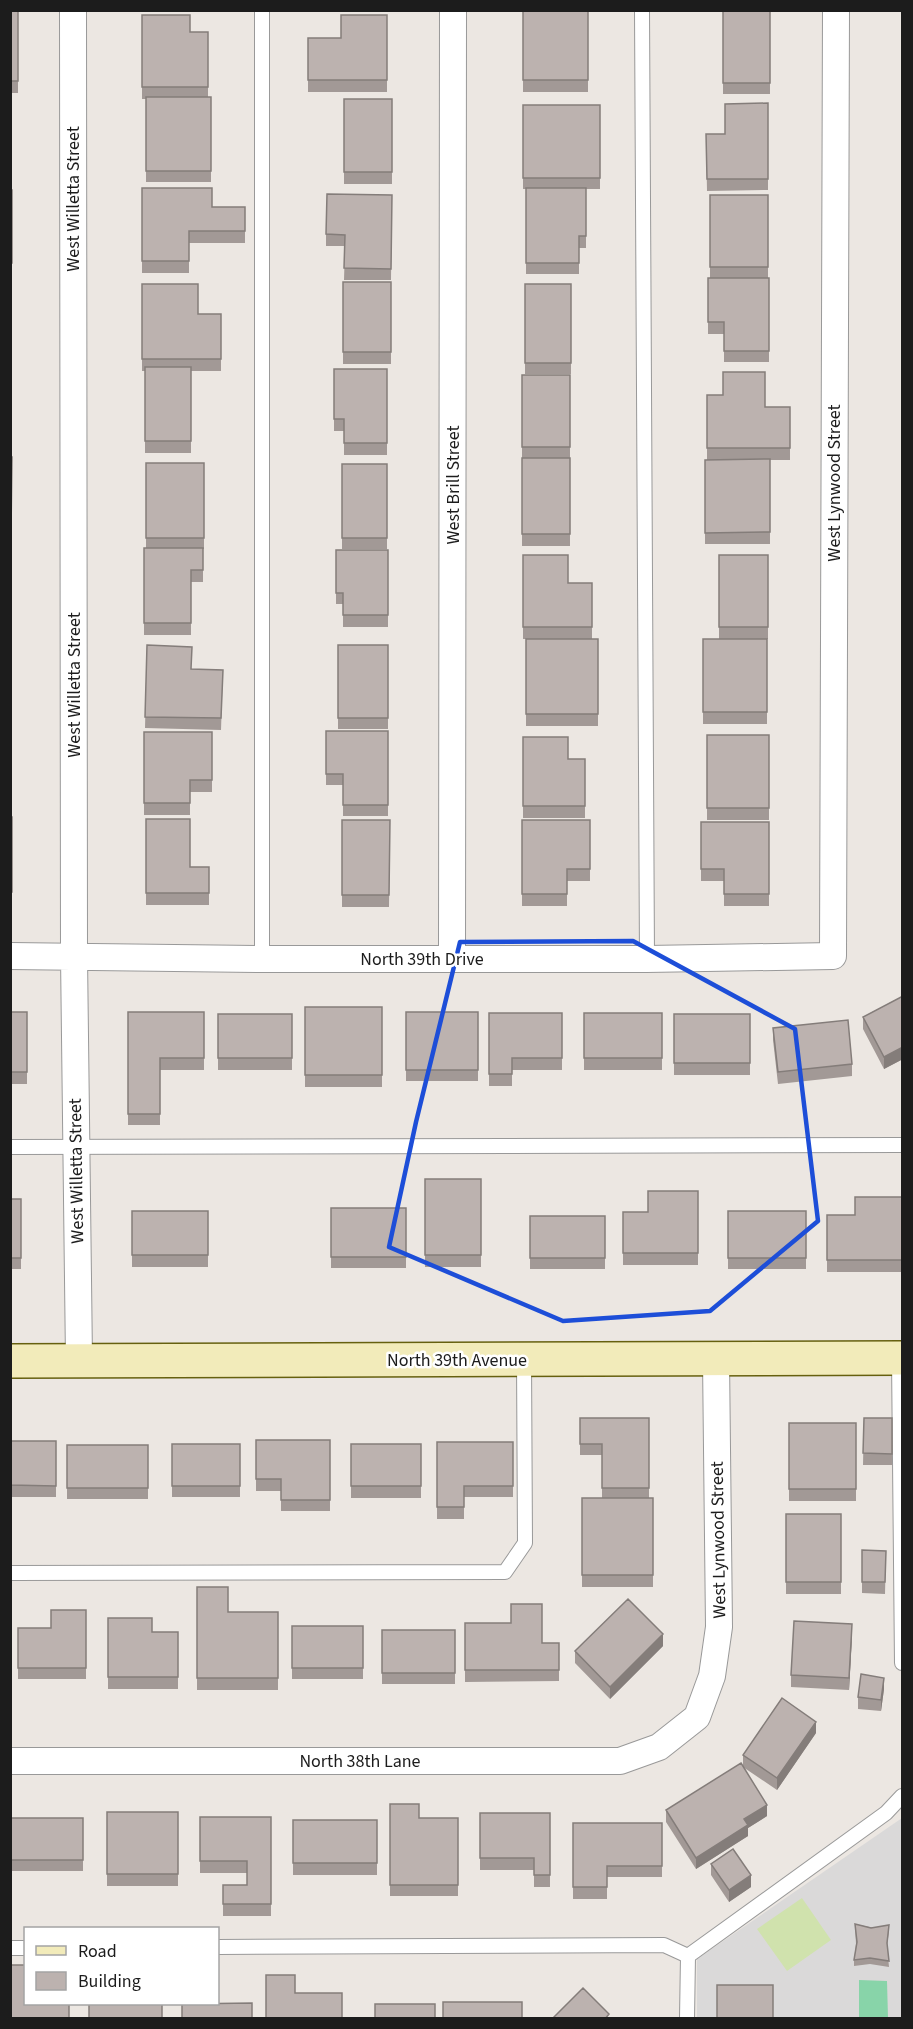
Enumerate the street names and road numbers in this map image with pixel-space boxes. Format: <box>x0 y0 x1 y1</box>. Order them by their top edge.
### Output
street label: West Willetta Street <box>61 126 86 272</box>
street label: West Lynwood Street <box>822 404 847 562</box>
street label: West Brill Street <box>441 425 466 545</box>
street label: West Willetta Street <box>62 612 87 758</box>
street label: North 39th Drive <box>360 947 484 972</box>
street label: West Willetta Street <box>63 1098 90 1244</box>
street label: North 39th Avenue <box>387 1348 527 1373</box>
street label: West Lynwood Street <box>705 1461 732 1619</box>
street label: North 38th Lane <box>299 1749 421 1774</box>

